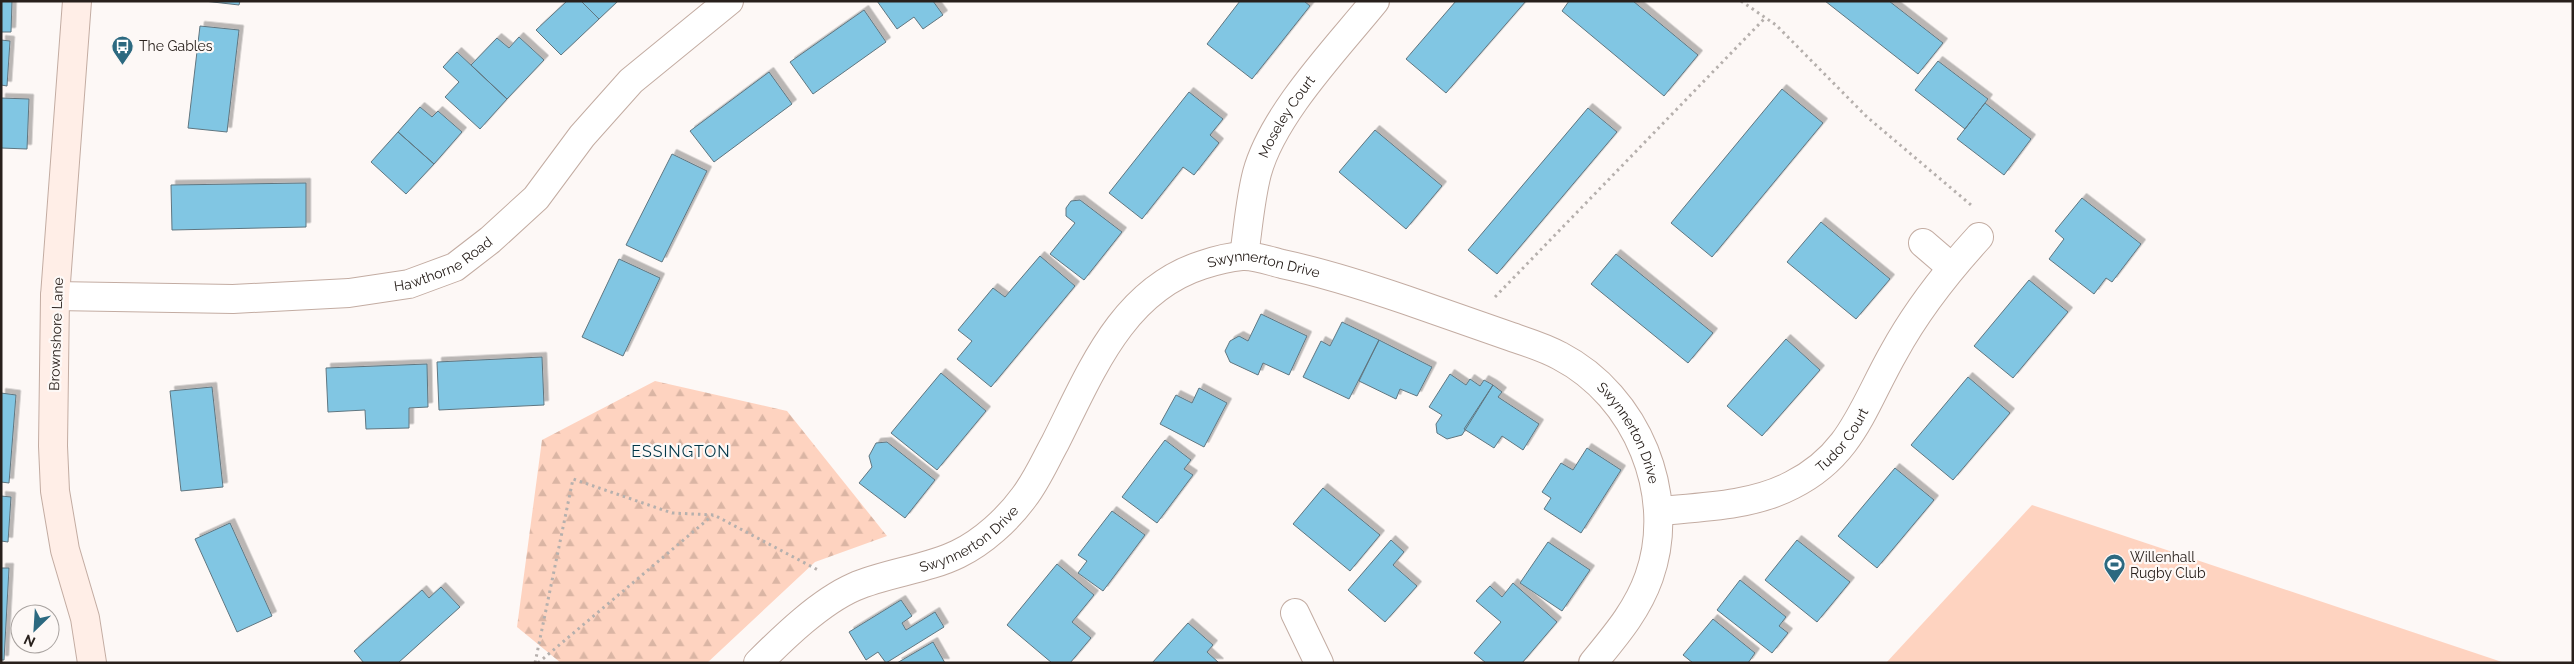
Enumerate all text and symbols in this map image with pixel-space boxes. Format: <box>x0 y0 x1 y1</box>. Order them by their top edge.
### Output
bus stop icon: The Gables <box>111 34 135 65</box>
place label: The Gables <box>139 38 213 54</box>
street label: Moseley Court <box>1255 72 1318 160</box>
street label: Hawthorne Road <box>393 233 495 294</box>
street label: Swynnerton Drive <box>1205 248 1322 281</box>
street label: Brownshore Lane <box>46 277 66 391</box>
street label: Swynnerton Drive <box>1594 379 1662 485</box>
street label: Tudor Court <box>1812 405 1872 475</box>
district label: ESSINGTON <box>631 442 731 461</box>
street label: Swynnerton Drive <box>918 503 1021 575</box>
place label: Willenhall Rugby Club <box>2130 549 2206 581</box>
sports icon: Willenhall Rugby Club <box>2102 553 2126 584</box>
north arrow <box>10 604 60 654</box>
text: N <box>21 631 38 650</box>

